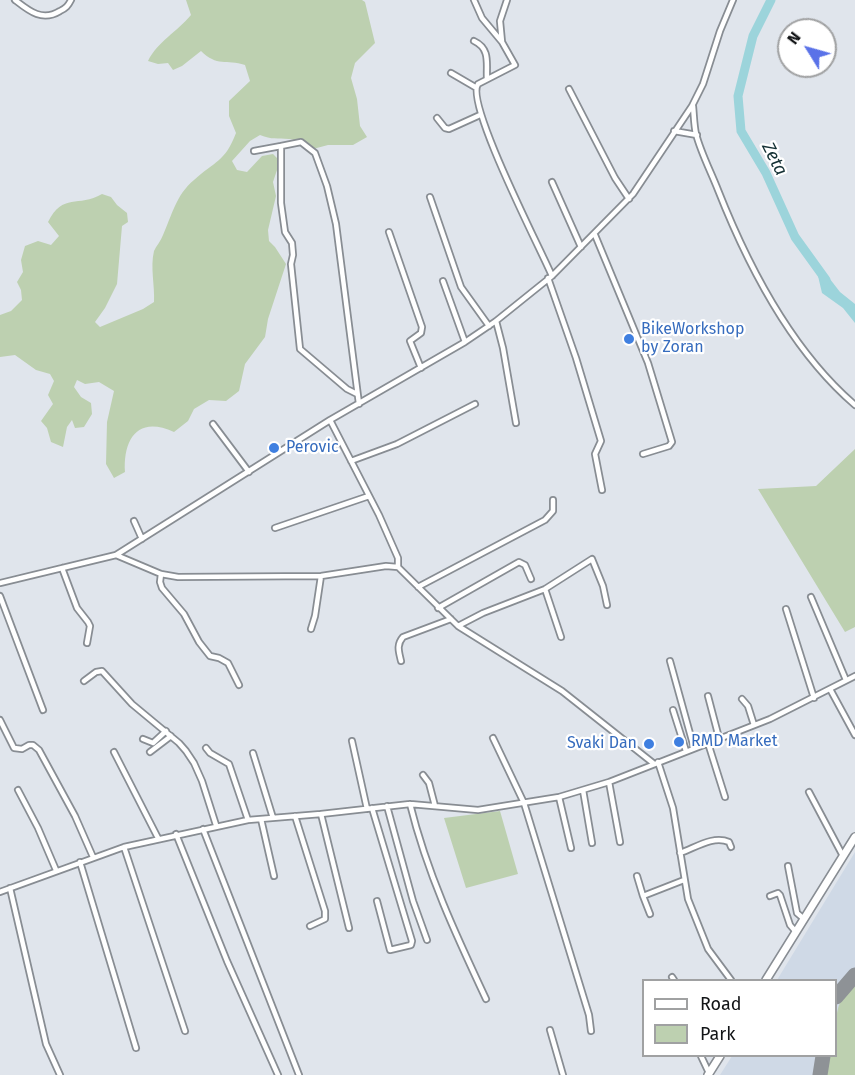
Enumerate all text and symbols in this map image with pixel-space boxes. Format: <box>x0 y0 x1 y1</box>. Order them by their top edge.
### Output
north arrow <box>777 18 837 78</box>
text: N <box>783 28 805 48</box>
water label: Zeta <box>757 139 791 179</box>
place label: BikeWorkshop by Zoran <box>641 320 744 358</box>
marker: BikeWorkshop by Zoran <box>622 332 636 346</box>
place label: Perovic <box>286 438 339 458</box>
marker: Perovic <box>267 441 281 455</box>
place label: RMD Market <box>691 732 778 752</box>
place label: Svaki Dan <box>567 734 637 754</box>
marker: RMD Market <box>672 735 686 749</box>
marker: Svaki Dan <box>642 737 656 751</box>
legend <box>642 979 837 1057</box>
text: Road <box>700 993 742 1015</box>
text: Park <box>700 1023 735 1045</box>

